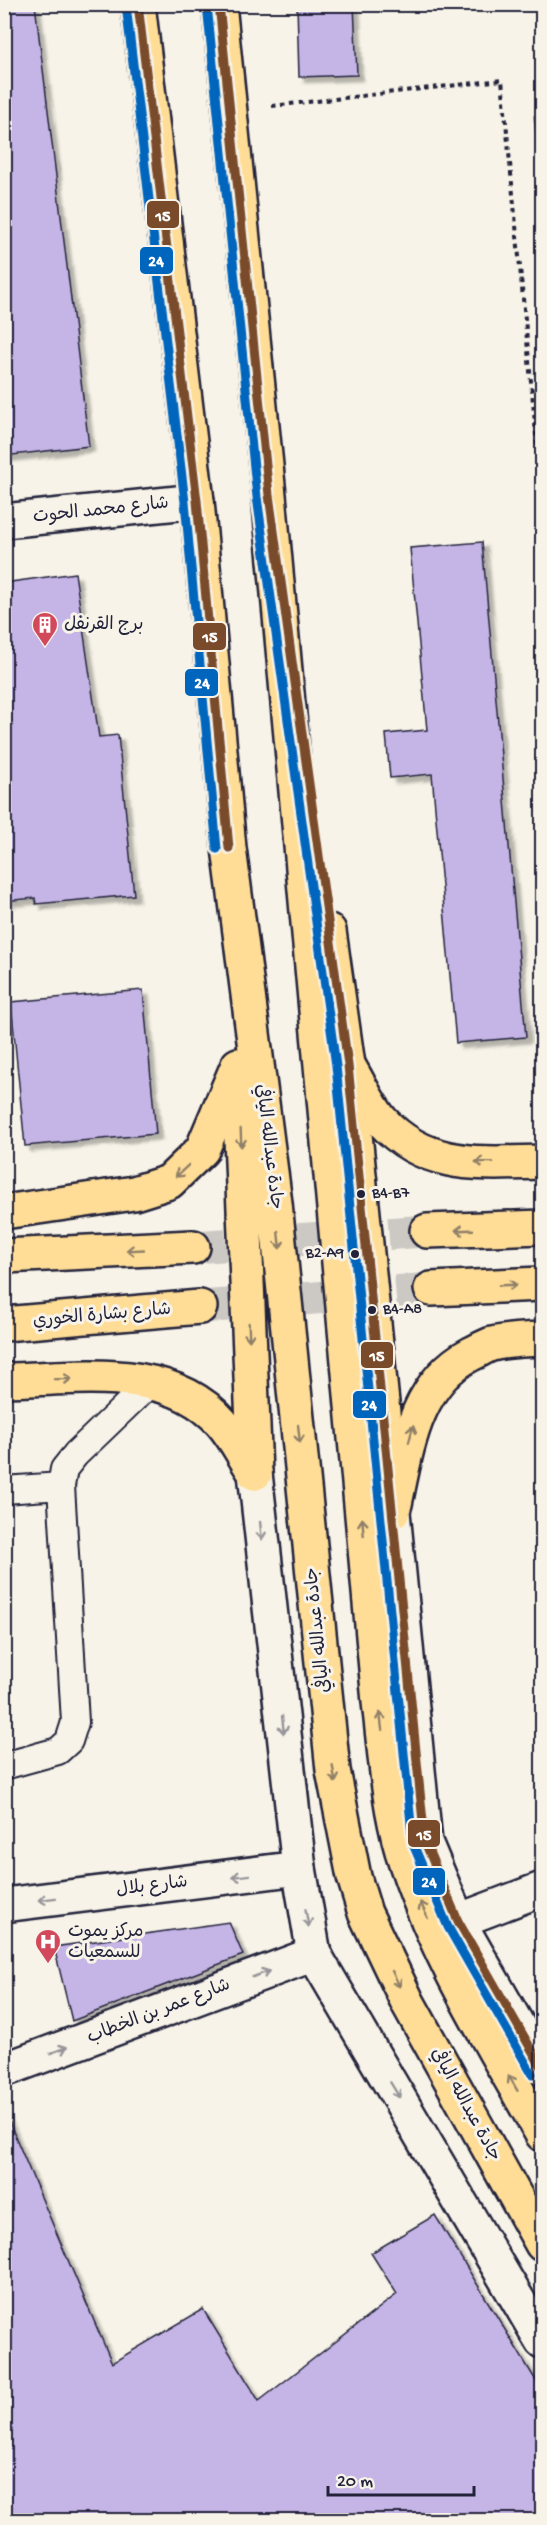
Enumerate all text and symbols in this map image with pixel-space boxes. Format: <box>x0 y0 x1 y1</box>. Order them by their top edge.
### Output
line badge: 15 <box>146 200 180 229</box>
text: 15 <box>155 209 171 228</box>
line badge: 24 <box>139 246 174 275</box>
text: 24 <box>148 254 164 273</box>
street label: شارع محمد الحوت <box>32 493 170 529</box>
building icon: برج القرنفل <box>30 610 60 648</box>
place label: برج القرنفل <box>64 615 144 636</box>
line badge: 15 <box>192 622 227 651</box>
text: 15 <box>202 630 218 649</box>
line badge: 24 <box>184 668 219 697</box>
text: 24 <box>194 676 210 695</box>
street label: جادة عبدالله اليافي <box>250 1083 290 1211</box>
one-way arrow <box>235 1127 247 1147</box>
one-way arrow <box>475 1156 495 1168</box>
one-way arrow <box>174 1164 189 1178</box>
place label: B4-B7 <box>371 1185 410 1204</box>
marker: B4-B7 <box>355 1188 367 1200</box>
one-way arrow <box>454 1224 474 1235</box>
one-way arrow <box>274 1229 285 1249</box>
one-way arrow <box>125 1244 145 1255</box>
place label: B2-A9 <box>305 1245 344 1264</box>
marker: B2-A9 <box>349 1248 361 1260</box>
one-way arrow <box>497 1280 517 1291</box>
street label: شارع بشارة الخوري <box>32 1300 172 1332</box>
place label: B4-A8 <box>382 1301 422 1320</box>
marker: B4-A8 <box>366 1304 378 1316</box>
one-way arrow <box>243 1322 255 1342</box>
line badge: 15 <box>360 1341 394 1369</box>
text: 15 <box>369 1349 385 1368</box>
one-way arrow <box>52 1373 72 1385</box>
line badge: 24 <box>352 1390 387 1419</box>
text: 24 <box>361 1398 377 1417</box>
one-way arrow <box>294 1423 305 1443</box>
one-way arrow <box>405 1425 417 1444</box>
one-way arrow <box>357 1517 368 1537</box>
one-way arrow <box>256 1521 267 1540</box>
street label: جادة عبدالله اليافي <box>298 1566 336 1694</box>
one-way arrow <box>375 1711 386 1731</box>
one-way arrow <box>278 1714 289 1734</box>
one-way arrow <box>329 1763 340 1783</box>
line badge: 15 <box>407 1819 441 1848</box>
text: 15 <box>416 1828 432 1847</box>
line badge: 24 <box>412 1867 446 1896</box>
one-way arrow <box>232 1870 251 1881</box>
street label: شارع بلال <box>115 1872 189 1902</box>
text: 24 <box>421 1875 437 1894</box>
one-way arrow <box>38 1894 58 1905</box>
one-way arrow <box>417 1901 429 1919</box>
one-way arrow <box>302 1908 313 1928</box>
place label: مركز يموت للسمعيات <box>68 1922 143 1964</box>
hospital icon: مركز يموت للسمعيات <box>33 1927 63 1965</box>
one-way arrow <box>252 1967 270 1978</box>
one-way arrow <box>391 1970 402 1988</box>
street label: شارع عمر بن الخطاب <box>84 1975 234 2049</box>
street label: جادة عبدالله اليافي <box>425 2043 508 2165</box>
one-way arrow <box>49 2044 68 2055</box>
one-way arrow <box>507 2075 519 2092</box>
one-way arrow <box>389 2081 401 2098</box>
scale bar <box>328 2459 474 2497</box>
text: 20 m <box>337 2472 373 2493</box>

